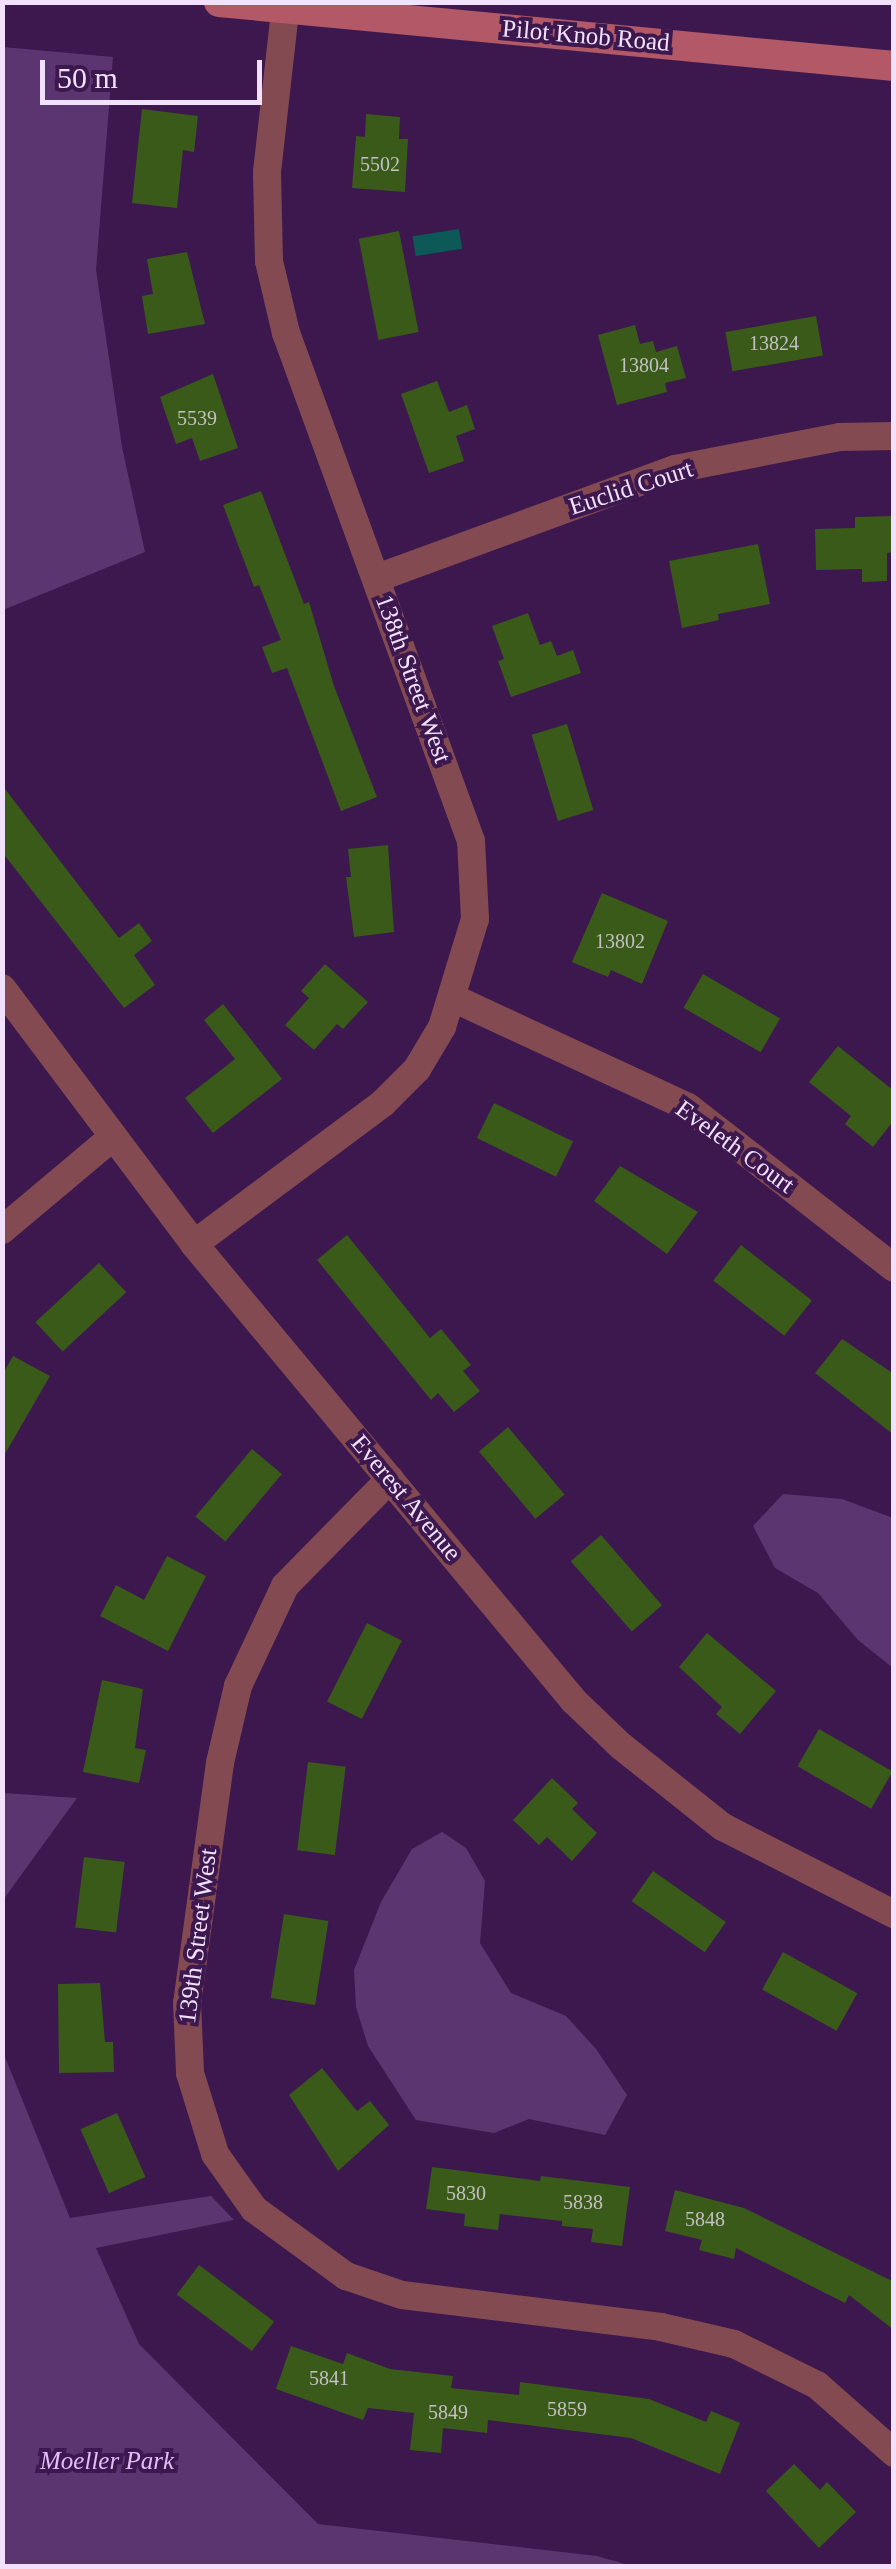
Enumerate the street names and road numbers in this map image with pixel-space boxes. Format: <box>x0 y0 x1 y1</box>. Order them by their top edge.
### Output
street label: Pilot Knob Road <box>501 14 671 58</box>
street label: Euclid Court <box>565 454 697 522</box>
street label: 138th Street West <box>369 591 457 767</box>
street label: Eveleth Court <box>670 1094 800 1200</box>
street label: Everest Avenue <box>344 1428 468 1568</box>
street label: 139th Street West <box>172 1846 224 2026</box>

